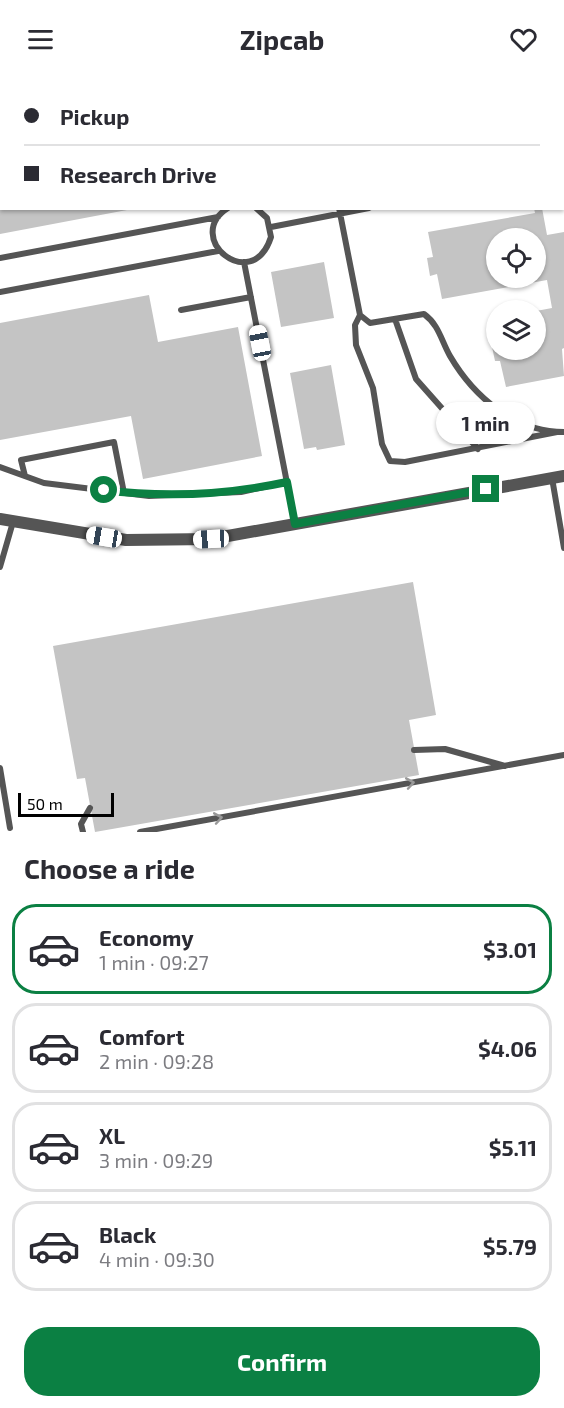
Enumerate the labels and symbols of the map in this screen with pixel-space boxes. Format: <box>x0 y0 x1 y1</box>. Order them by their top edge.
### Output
car <box>248 324 272 362</box>
callout: 1 min <box>436 402 536 444</box>
route end <box>472 475 499 502</box>
route start <box>90 476 117 503</box>
car <box>85 525 123 549</box>
car <box>193 529 229 549</box>
one-way arrow <box>404 777 414 790</box>
scale bar <box>18 790 114 818</box>
one-way arrow <box>213 812 223 825</box>

